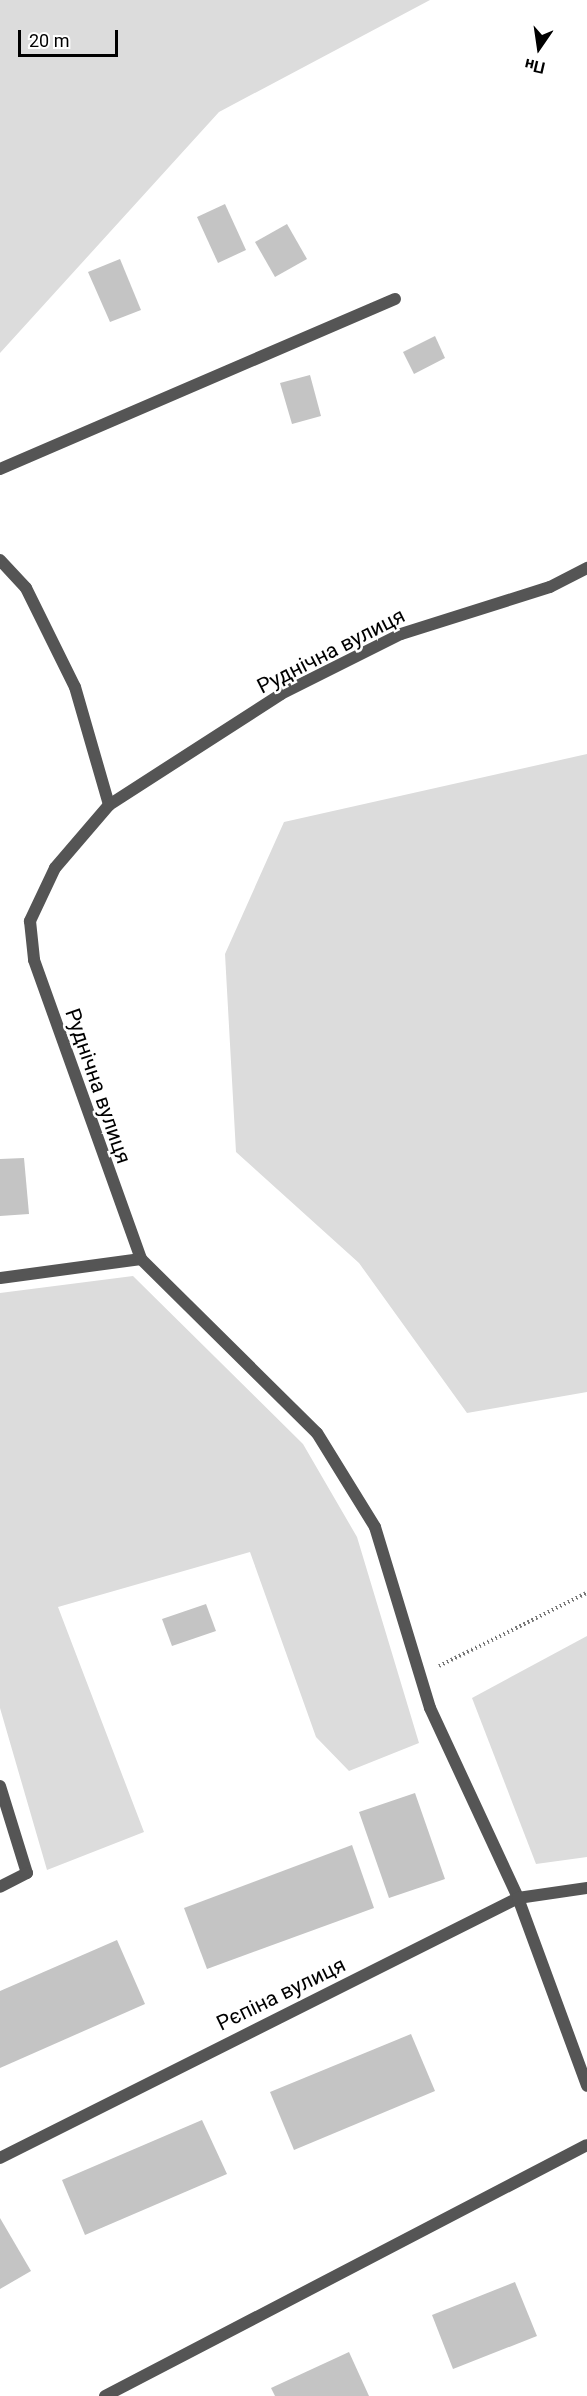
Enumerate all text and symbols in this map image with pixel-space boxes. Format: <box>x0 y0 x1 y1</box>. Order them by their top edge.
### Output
scale bar <box>21 18 122 56</box>
north arrow <box>509 18 569 78</box>
text: 20 m <box>29 30 69 51</box>
text: Пн <box>523 54 547 78</box>
street label: Руднічна вулиця <box>253 603 409 699</box>
street label: Руднічна вулиця <box>60 1005 136 1167</box>
street label: Рєпіна вулиця <box>212 1952 350 2036</box>

